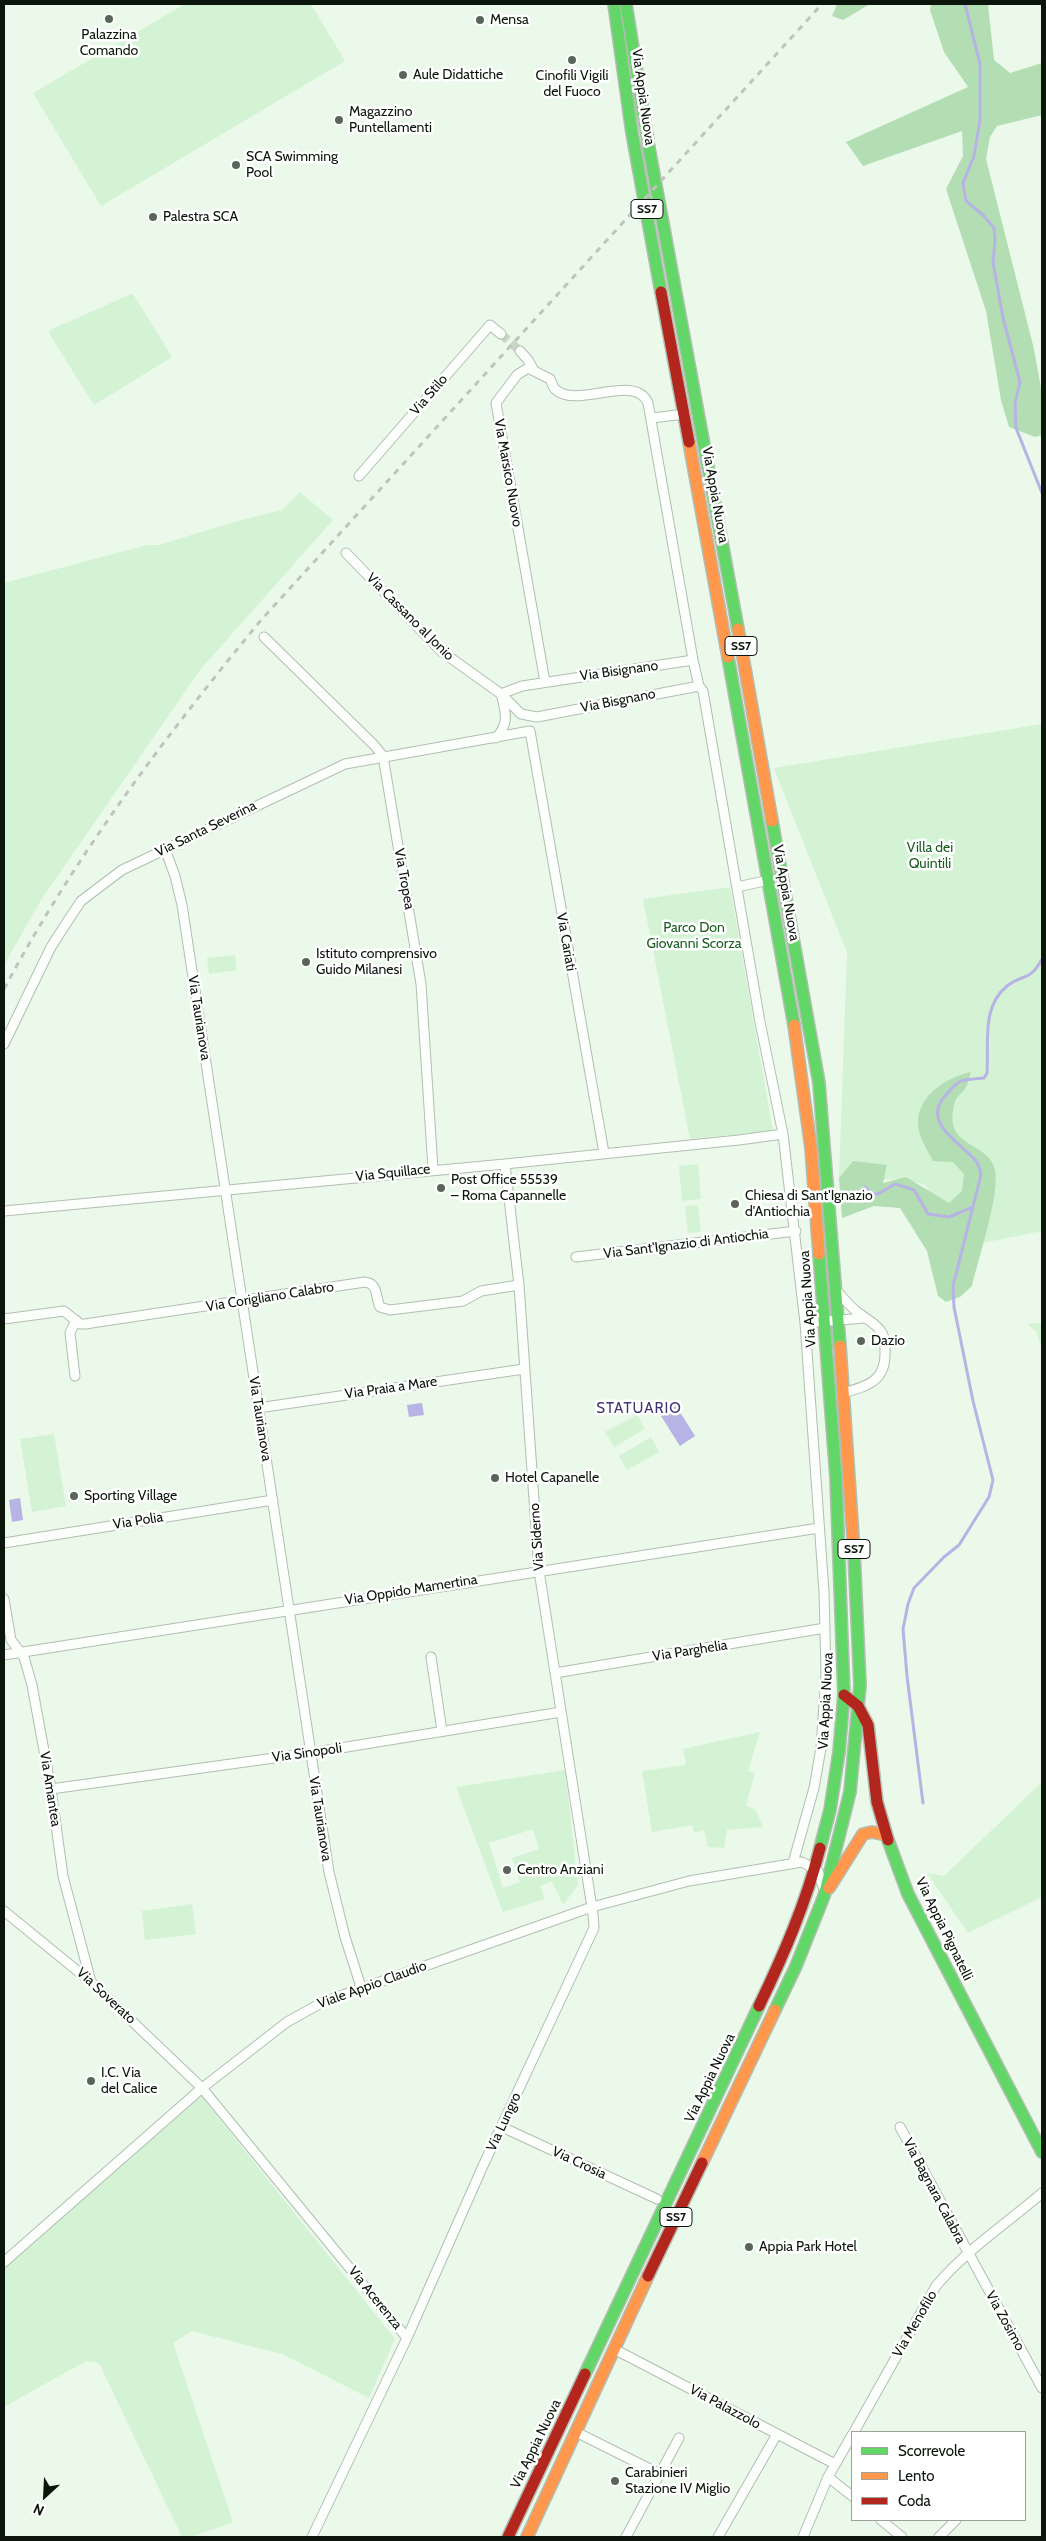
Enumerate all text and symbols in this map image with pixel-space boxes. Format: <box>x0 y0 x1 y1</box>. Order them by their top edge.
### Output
place label: Mensa <box>490 12 529 28</box>
marker: Palazzina Comando <box>103 13 115 25</box>
marker: Mensa <box>474 14 486 26</box>
place label: Palazzina Comando <box>80 27 138 59</box>
street label: Via Appia Nuova <box>628 48 658 146</box>
marker: Cinofili Vigili del Fuoco <box>566 54 578 66</box>
place label: Aule Didattiche <box>413 67 503 83</box>
place label: Cinofili Vigili del Fuoco <box>535 68 609 100</box>
marker: Aule Didattiche <box>397 69 409 81</box>
place label: Magazzino Puntellamenti <box>349 104 432 136</box>
marker: Magazzino Puntellamenti <box>333 114 345 126</box>
place label: SCA Swimming Pool <box>246 149 338 182</box>
marker: SCA Swimming Pool <box>230 159 242 171</box>
road number: SS7 <box>631 200 663 218</box>
place label: Palestra SCA <box>163 209 238 225</box>
marker: Palestra SCA <box>147 211 159 223</box>
street label: Via Stilo <box>407 371 451 419</box>
street label: Via Marsico Nuovo <box>490 418 526 528</box>
street label: Via Appia Nuova <box>698 446 732 544</box>
street label: Via Cassano al Jonio <box>363 570 457 664</box>
road number: SS7 <box>725 636 757 656</box>
street label: Via Bisignano <box>579 657 659 685</box>
street label: Via Bisgnano <box>579 685 657 717</box>
street label: Via Santa Severina <box>153 797 259 861</box>
park label: Villa dei Quintili <box>907 840 953 872</box>
street label: Via Appia Nuova <box>769 844 803 942</box>
street label: Via Tropea <box>390 847 418 911</box>
street label: Via Cariati <box>553 911 579 973</box>
park label: Parco Don Giovanni Scorza <box>646 920 742 952</box>
place label: Istituto comprensivo Guido Milanesi <box>316 946 437 979</box>
marker: Istituto comprensivo Guido Milanesi <box>300 956 312 968</box>
street label: Via Taurianova <box>184 974 214 1062</box>
street label: Via Squillace <box>355 1161 431 1185</box>
place label: Post Office 55539 – Roma Capannelle <box>451 1172 566 1204</box>
marker: Post Office 55539 – Roma Capannelle <box>435 1182 447 1194</box>
place label: Chiesa di Sant'Ignazio d'Antiochia <box>745 1188 873 1220</box>
marker: Chiesa di Sant'Ignazio d'Antiochia <box>729 1198 741 1210</box>
street label: Via Sant'Ignazio di Antiochia <box>602 1226 770 1262</box>
street label: Via Appia Nuova <box>796 1250 820 1348</box>
street label: Via Corigliano Calabro <box>205 1279 335 1315</box>
place label: Dazio <box>871 1333 905 1349</box>
marker: Dazio <box>855 1335 867 1347</box>
street label: Via Praia a Mare <box>344 1373 438 1403</box>
street label: Via Taurianova <box>245 1375 275 1463</box>
district label: STATUARIO <box>595 1400 683 1418</box>
place label: Hotel Capanelle <box>505 1470 599 1486</box>
marker: Hotel Capanelle <box>489 1472 501 1484</box>
place label: Sporting Village <box>84 1488 177 1504</box>
marker: Sporting Village <box>68 1490 80 1502</box>
street label: Via Siderno <box>526 1503 548 1571</box>
street label: Via Polia <box>112 1509 164 1533</box>
road number: SS7 <box>838 1540 870 1558</box>
street label: Via Oppido Mamertina <box>344 1571 478 1609</box>
street label: Via Parghelia <box>651 1637 729 1665</box>
street label: Via Appia Nuova <box>815 1652 837 1750</box>
street label: Via Sinopoli <box>271 1740 343 1766</box>
street label: Via Amantea <box>36 1750 64 1828</box>
street label: Via Taurianova <box>305 1775 335 1863</box>
place label: Centro Anziani <box>517 1862 604 1878</box>
marker: Centro Anziani <box>501 1864 513 1876</box>
street label: Via Appia Pignatelli <box>912 1875 976 1983</box>
street label: Viale Appio Claudio <box>315 1957 429 2013</box>
street label: Via Soverato <box>73 1964 139 2028</box>
street label: Via Appia Nuova <box>681 2031 739 2125</box>
place label: I.C. Via del Calice <box>101 2065 157 2098</box>
marker: I.C. Via del Calice <box>85 2075 97 2087</box>
street label: Via Lungro <box>483 2090 525 2154</box>
street label: Via Bagnara Calabra <box>899 2135 969 2247</box>
street label: Via Crosia <box>549 2143 609 2183</box>
road number: SS7 <box>660 2208 692 2226</box>
place label: Appia Park Hotel <box>759 2239 857 2255</box>
marker: Appia Park Hotel <box>743 2241 755 2253</box>
street label: Via Acerenza <box>344 2263 406 2333</box>
street label: Via Menofilo <box>889 2288 941 2360</box>
street label: Via Zosimo <box>982 2288 1028 2354</box>
street label: Via Palazzolo <box>687 2381 763 2433</box>
street label: Via Appia Nuova <box>507 2397 565 2491</box>
legend <box>851 2431 1026 2521</box>
text: Scorrevole <box>898 2442 965 2460</box>
place label: Carabinieri Stazione IV Miglio <box>625 2465 730 2498</box>
text: Lento <box>898 2467 935 2485</box>
north arrow <box>20 2471 70 2521</box>
marker: Carabinieri Stazione IV Miglio <box>609 2475 621 2487</box>
text: Coda <box>898 2492 931 2510</box>
text: N <box>30 2499 47 2520</box>

